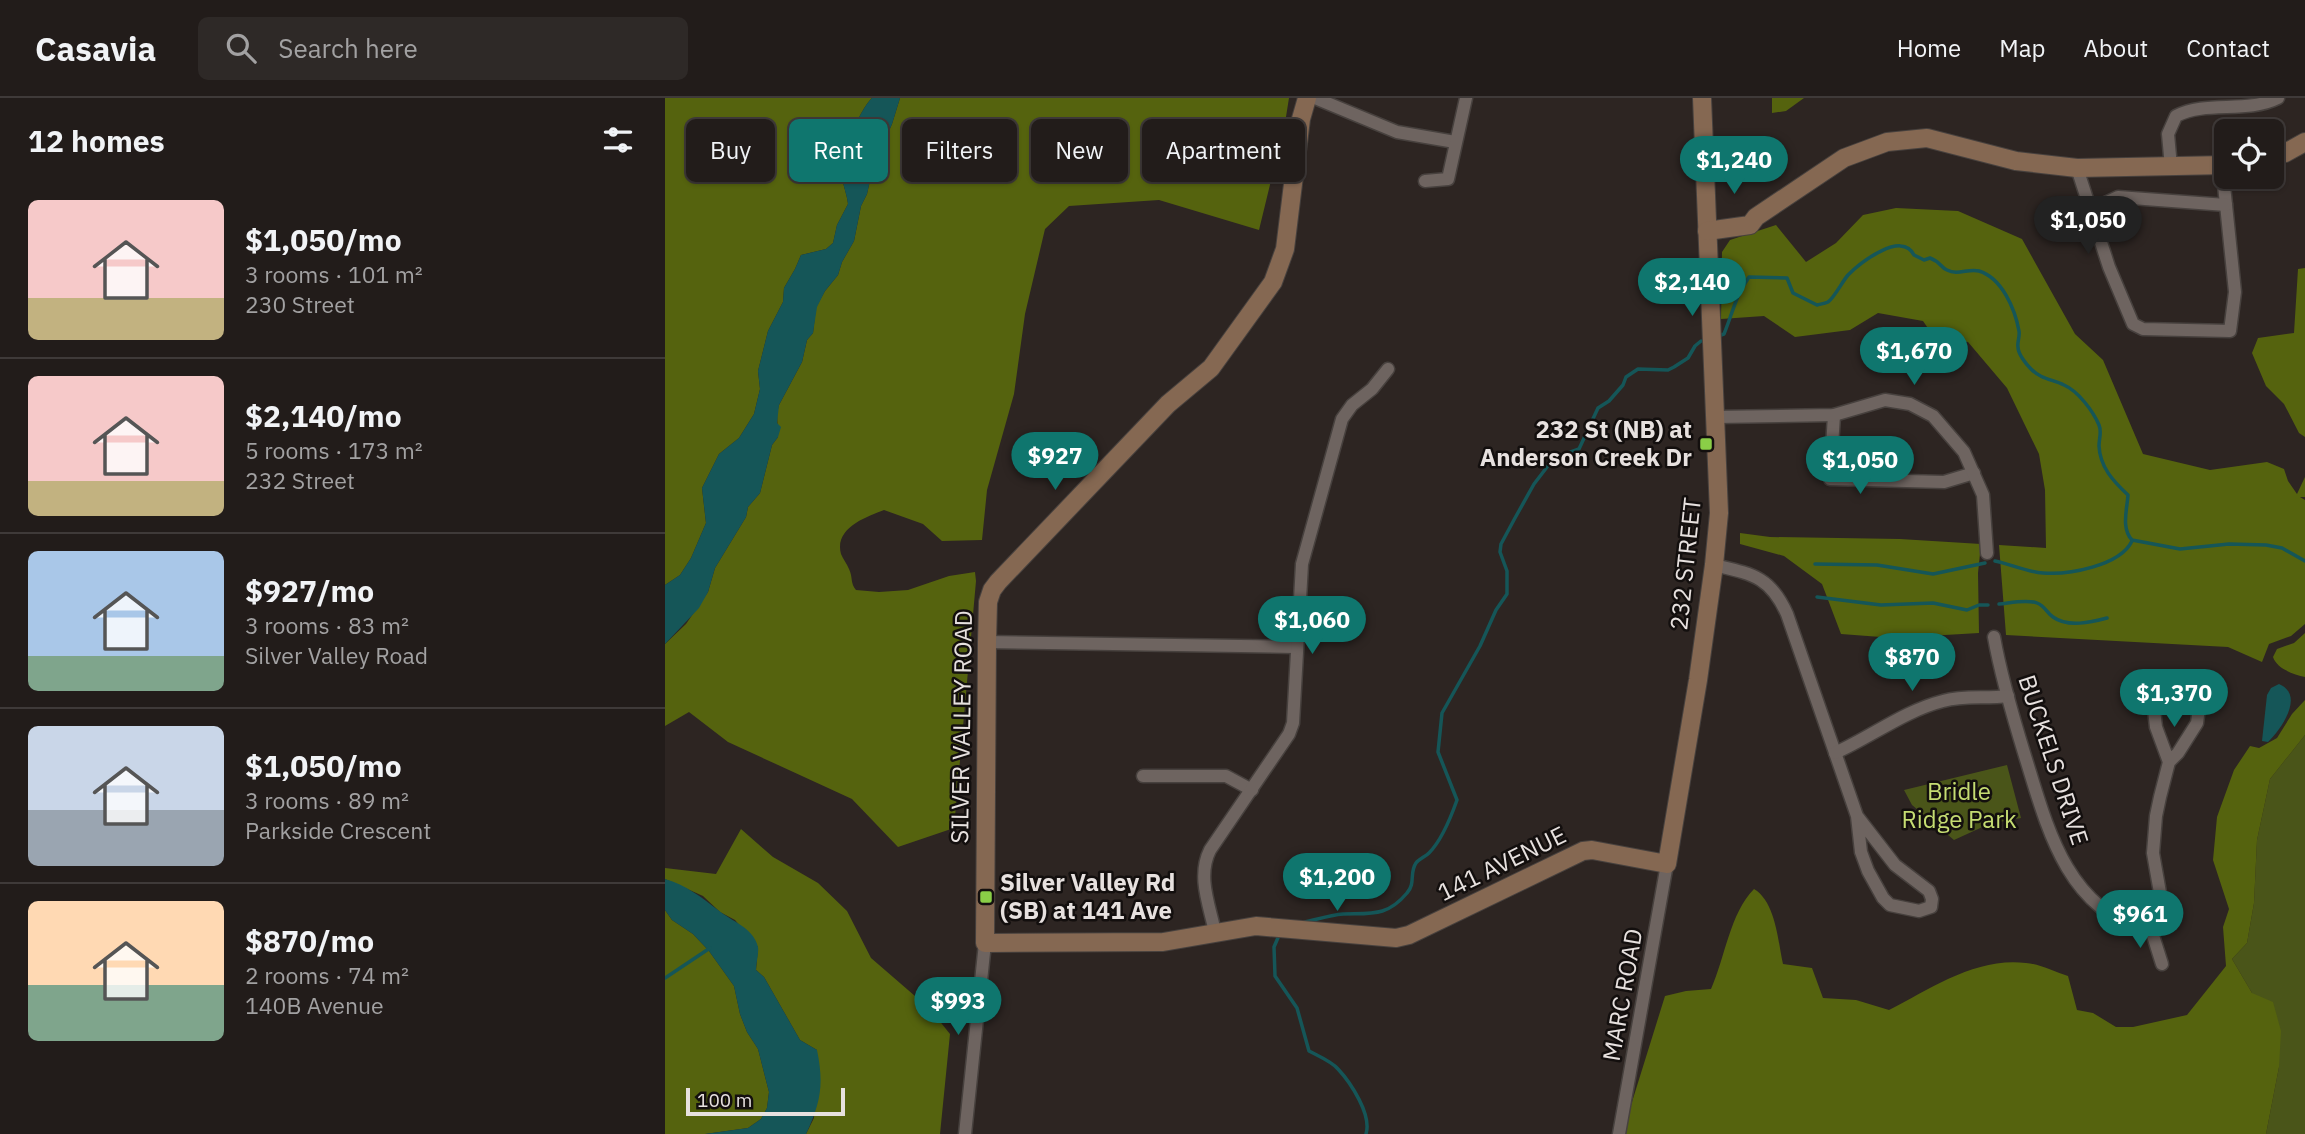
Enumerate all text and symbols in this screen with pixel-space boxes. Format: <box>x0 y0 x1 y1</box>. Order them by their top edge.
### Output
search box <box>198 17 688 80</box>
text: Casavia <box>35 27 156 70</box>
icon: search <box>222 29 260 67</box>
text: Search here <box>278 31 418 65</box>
text: Home <box>1897 32 1961 64</box>
text: Map <box>1999 32 2045 64</box>
text: About <box>2083 32 2148 64</box>
text: Contact <box>2186 32 2270 64</box>
chip: Buy <box>686 119 775 182</box>
chip: Rent <box>789 119 888 182</box>
chip: Filters <box>902 119 1017 182</box>
chip: New <box>1031 119 1128 182</box>
chip: Apartment <box>1142 119 1305 182</box>
map controls <box>2214 119 2284 189</box>
button: locate <box>2214 119 2284 189</box>
text: 12 homes <box>28 121 165 160</box>
icon: filters <box>599 121 637 159</box>
pin: $1,240 <box>1677 136 1791 196</box>
text: $1,240 <box>1696 144 1772 174</box>
pin: $1,050 <box>2031 197 2145 256</box>
text: $1,050 <box>2050 204 2126 234</box>
text: $1,050/mo <box>245 220 402 259</box>
icon: home <box>84 228 168 312</box>
pin: $2,140 <box>1635 258 1749 318</box>
text: 3 rooms · 101 m² <box>245 259 423 289</box>
text: $2,140 <box>1654 266 1730 296</box>
text: 230 Street <box>245 289 355 319</box>
pin: $1,670 <box>1857 328 1971 387</box>
text: $1,670 <box>1876 335 1952 365</box>
text: $2,140/mo <box>245 396 402 435</box>
icon: home <box>84 404 168 488</box>
place label: 232 St (NB) at Anderson Creek Dr <box>1480 413 1692 473</box>
pin: $927 <box>1014 432 1096 492</box>
text: 5 rooms · 173 m² <box>245 435 423 465</box>
marker: 232 St (NB) at Anderson Creek Dr <box>1698 436 1714 452</box>
pin: $1,050 <box>1803 436 1917 496</box>
text: $927 <box>1027 440 1083 470</box>
text: $1,050 <box>1822 444 1898 474</box>
text: 232 Street <box>245 465 355 495</box>
street label: 232 STREET <box>1662 496 1708 632</box>
text: $927/mo <box>245 571 374 610</box>
icon: home <box>84 579 168 663</box>
pin: $1,060 <box>1255 596 1369 656</box>
text: $1,060 <box>1274 604 1350 634</box>
text: 3 rooms · 83 m² <box>245 610 409 640</box>
street label: SILVER VALLEY ROAD <box>943 610 979 844</box>
pin: $870 <box>1871 634 1953 693</box>
text: Silver Valley Road <box>245 640 428 670</box>
text: $870 <box>1884 641 1940 671</box>
street label: BUCKELS DRIVE <box>2011 670 2097 849</box>
pin: $1,370 <box>2117 670 2231 729</box>
text: $1,370 <box>2136 677 2212 707</box>
text: $1,050/mo <box>245 746 402 785</box>
icon: home <box>84 754 168 838</box>
park label: Bridle Ridge Park <box>1901 775 2017 835</box>
text: 3 rooms · 89 m² <box>245 785 409 815</box>
text: Parkside Crescent <box>245 815 431 845</box>
street label: 141 AVENUE <box>1432 818 1571 908</box>
pin: $1,200 <box>1280 854 1394 913</box>
text: $1,200 <box>1299 861 1375 891</box>
place label: Silver Valley Rd (SB) at 141 Ave <box>1000 866 1175 926</box>
marker: Silver Valley Rd (SB) at 141 Ave <box>978 889 994 905</box>
pin: $961 <box>2099 890 2181 950</box>
text: $961 <box>2112 898 2168 928</box>
text: $870/mo <box>245 921 374 960</box>
street label: MARC ROAD <box>1595 926 1649 1063</box>
icon: home <box>84 929 168 1013</box>
text: 2 rooms · 74 m² <box>245 960 409 990</box>
pin: $993 <box>917 978 999 1037</box>
text: $993 <box>930 985 986 1015</box>
text: 140B Avenue <box>245 990 384 1020</box>
scale bar <box>686 1085 845 1117</box>
text: 100 m <box>697 1088 752 1112</box>

